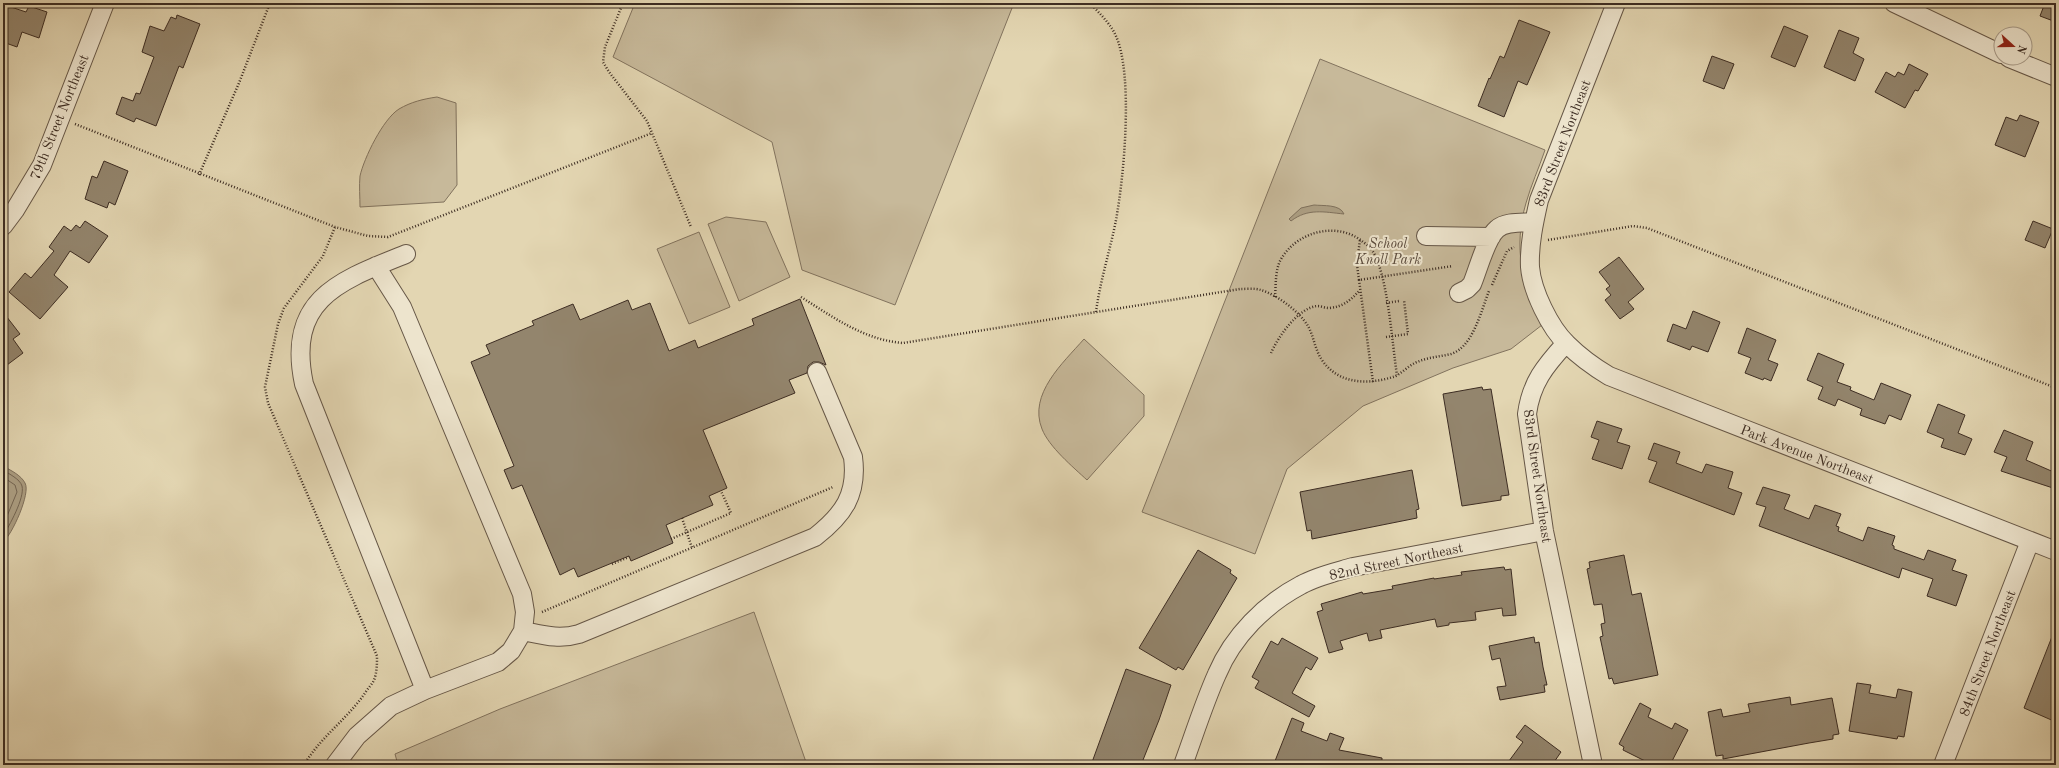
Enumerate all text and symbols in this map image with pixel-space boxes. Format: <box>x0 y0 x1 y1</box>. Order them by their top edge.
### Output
north arrow <box>1993 26 2033 66</box>
text: N <box>2014 43 2028 55</box>
street label: 79th Street Northeast <box>28 53 92 182</box>
street label: 83rd Street Northeast <box>1532 78 1594 209</box>
park label: School Knoll Park <box>1354 237 1421 267</box>
street label: 83rd Street Northeast <box>1521 409 1553 544</box>
street label: Park Avenue Northeast <box>1738 423 1875 487</box>
street label: 82nd Street Northeast <box>1328 541 1464 583</box>
street label: 84th Street Northeast <box>1957 588 2019 718</box>

